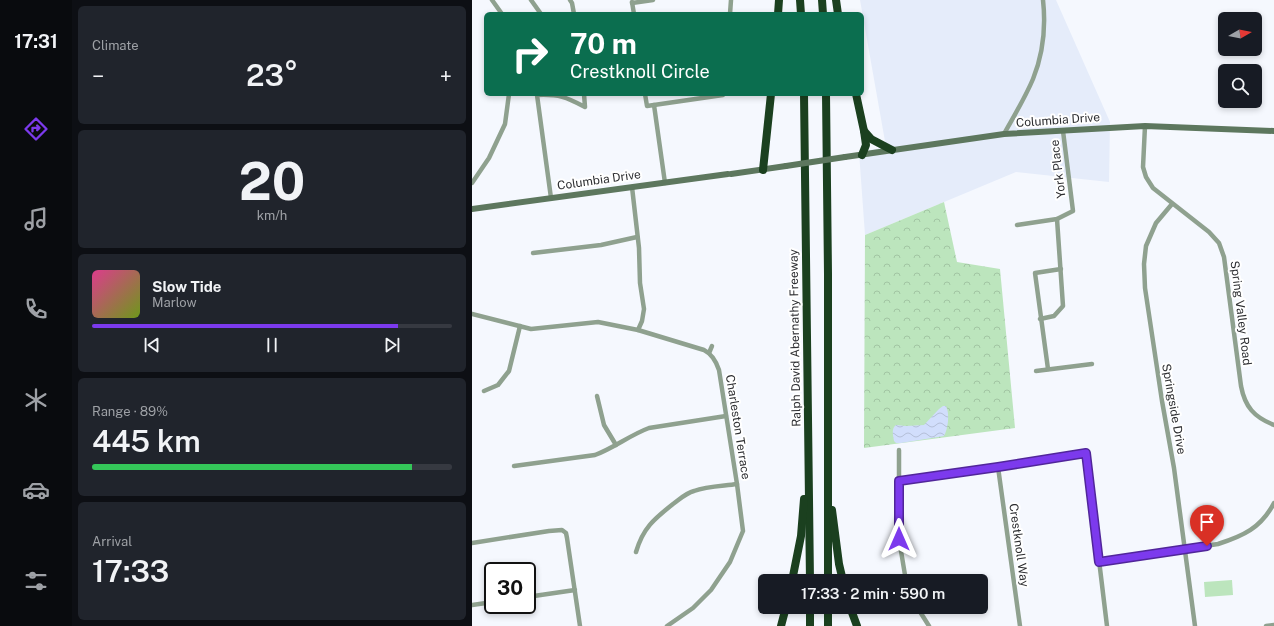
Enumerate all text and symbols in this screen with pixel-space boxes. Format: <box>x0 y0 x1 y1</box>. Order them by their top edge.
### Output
north arrow <box>1218 12 1262 56</box>
map controls <box>1218 12 1262 108</box>
text: 70 m <box>570 27 637 60</box>
icon: right <box>504 28 556 80</box>
text: 17:31 <box>14 31 58 52</box>
text: Climate <box>92 38 139 53</box>
text: 23° <box>246 57 298 93</box>
text: Crestknoll Circle <box>570 61 710 82</box>
text: − <box>92 63 104 89</box>
text: + <box>440 63 452 89</box>
button: search <box>1218 64 1262 108</box>
street label: Columbia Drive <box>1015 110 1101 130</box>
icon: directions <box>22 115 50 143</box>
street label: York Place <box>1047 139 1069 199</box>
text: 20 <box>239 151 305 212</box>
street label: Columbia Drive <box>556 167 642 193</box>
icon: music <box>22 205 50 233</box>
text: km/h <box>257 208 287 223</box>
street label: Ralph David Abernathy Freeway <box>786 249 804 427</box>
street label: Spring Valley Road <box>1228 260 1254 366</box>
text: Slow Tide <box>152 278 221 295</box>
icon: phone <box>22 295 50 323</box>
text: Marlow <box>152 295 197 310</box>
icon: previous <box>141 334 163 356</box>
icon: pause <box>261 334 283 356</box>
icon: next <box>381 334 403 356</box>
street label: Springside Drive <box>1159 363 1189 456</box>
street label: Charleston Terrace <box>723 374 753 481</box>
icon: climate <box>22 386 50 414</box>
text: Range · 89% <box>92 404 168 419</box>
text: 445 km <box>92 423 201 459</box>
icon: car <box>22 476 50 504</box>
street label: Crestknoll Way <box>1006 502 1032 588</box>
pin <box>1190 505 1224 546</box>
icon: arrive <box>1196 511 1218 533</box>
position arrow <box>878 518 920 560</box>
text: Arrival <box>92 534 132 549</box>
text: 17:33 <box>92 553 169 589</box>
speed limit sign: 30 <box>484 562 536 614</box>
icon: filters <box>22 567 50 595</box>
text: 17:33 · 2 min · 590 m <box>801 585 945 602</box>

